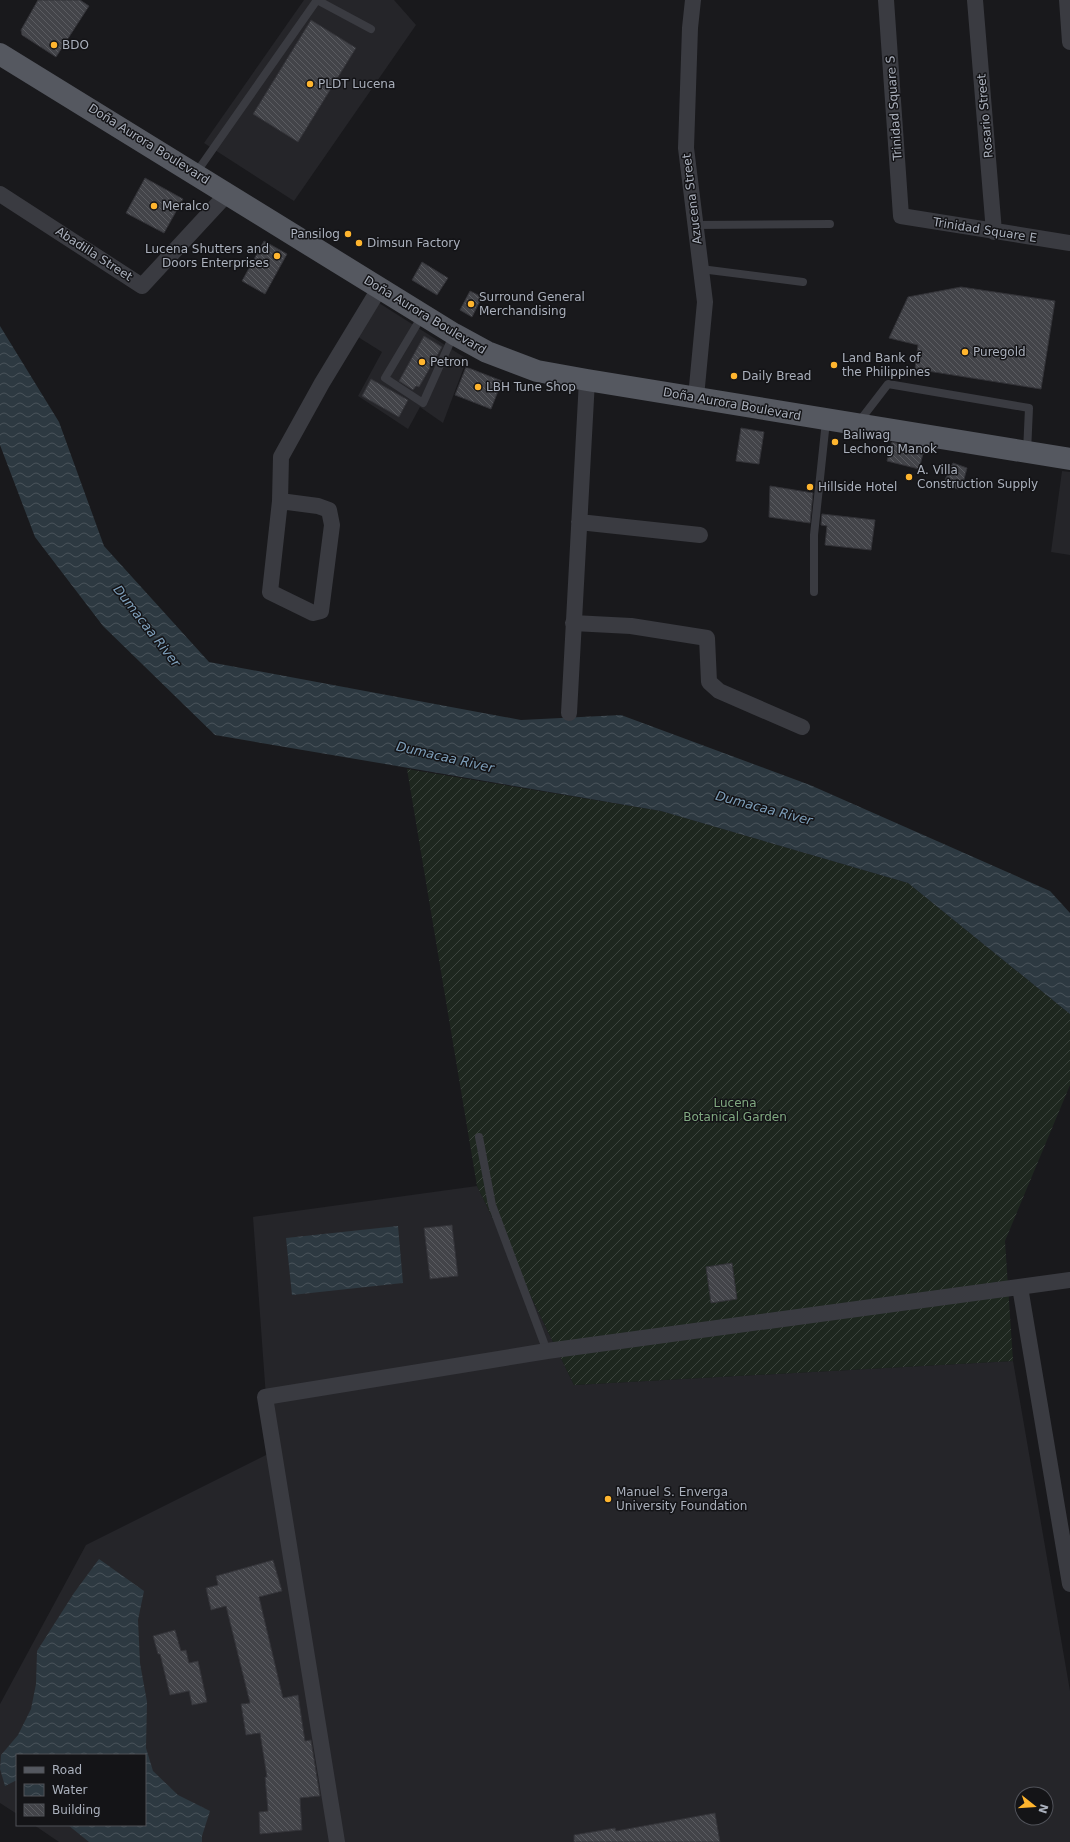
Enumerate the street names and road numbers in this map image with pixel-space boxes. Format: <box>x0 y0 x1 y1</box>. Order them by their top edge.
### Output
street label: Trinidad Square S <box>883 55 905 162</box>
street label: Rosario Street <box>974 73 996 159</box>
street label: Doña Aurora Boulevard <box>86 101 212 187</box>
street label: Azucena Street <box>679 153 705 245</box>
street label: Trinidad Square E <box>931 215 1038 245</box>
street label: Abadilla Street <box>53 224 135 284</box>
street label: Doña Aurora Boulevard <box>361 273 489 357</box>
street label: Doña Aurora Boulevard <box>662 385 802 423</box>

